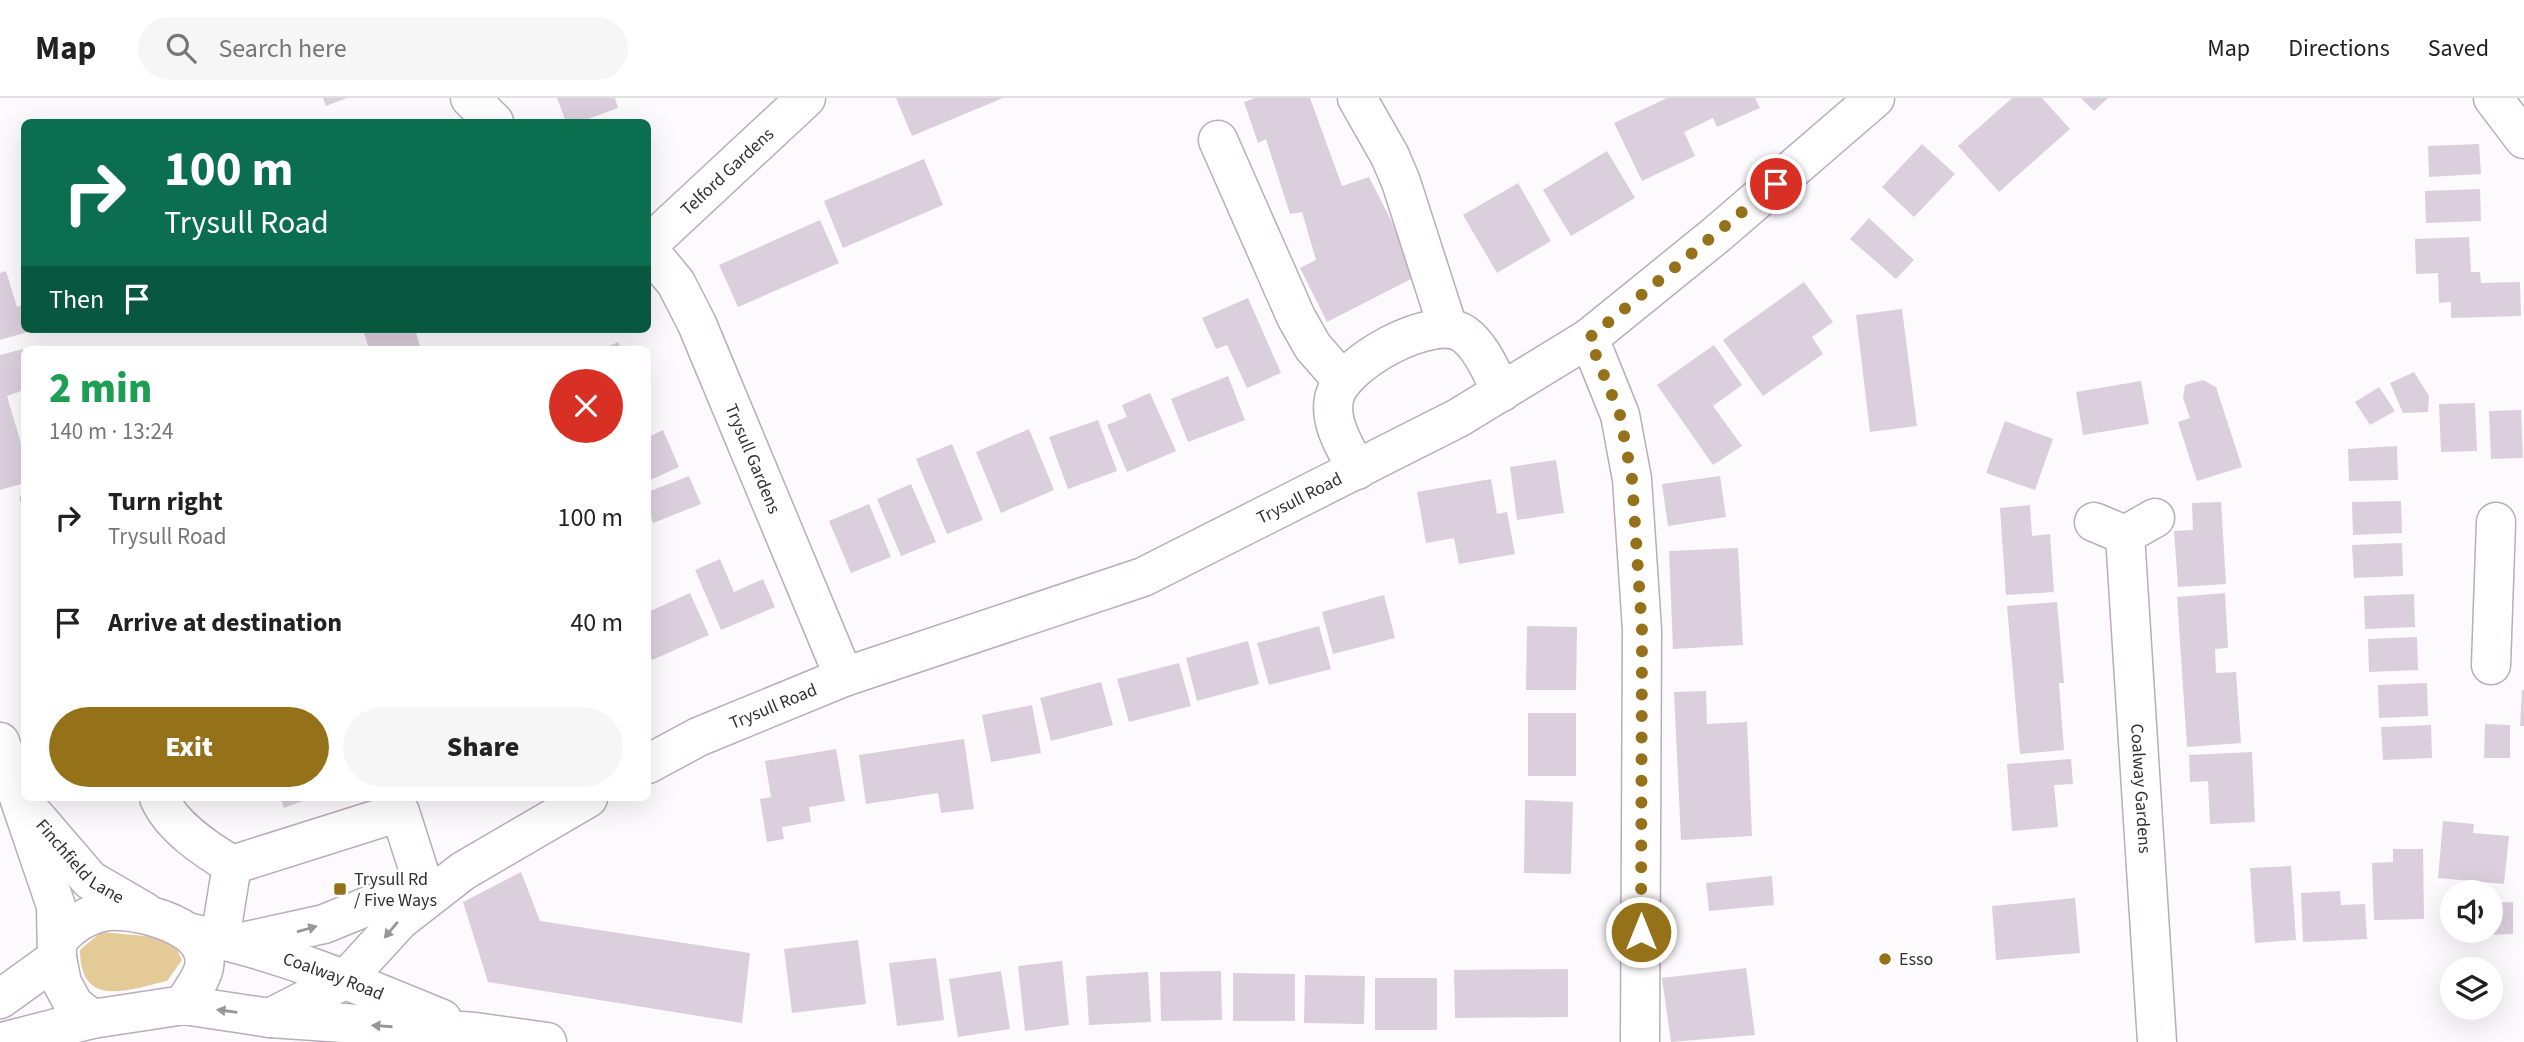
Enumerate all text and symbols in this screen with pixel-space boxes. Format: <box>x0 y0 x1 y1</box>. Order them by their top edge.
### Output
search box <box>138 17 628 80</box>
text: Map <box>35 25 96 72</box>
icon: search <box>162 29 200 67</box>
text: Search here <box>218 30 347 67</box>
text: Map <box>2207 31 2250 66</box>
text: Directions <box>2288 31 2390 66</box>
text: Saved <box>2428 31 2489 66</box>
street label: Telford Gardens <box>675 122 779 221</box>
text: 100 m <box>164 135 293 205</box>
icon: right <box>49 147 140 238</box>
pin <box>1746 154 1806 214</box>
icon: arrive <box>1757 165 1795 203</box>
text: Trysull Road <box>164 200 329 246</box>
icon: arrive <box>118 280 156 318</box>
text: Then <box>49 281 104 318</box>
text: 2 min <box>49 359 152 419</box>
button: close <box>549 369 623 443</box>
street label: Trysull Gardens <box>719 400 787 517</box>
text: 140 m · 13:24 <box>49 415 173 448</box>
street label: Trysull Road <box>1252 466 1346 530</box>
text: Turn right <box>108 483 223 520</box>
icon: right <box>49 499 87 537</box>
text: 100 m <box>557 499 623 536</box>
text: Trysull Road <box>108 520 226 553</box>
icon: arrive <box>49 604 87 642</box>
text: Arrive at destination <box>108 604 342 641</box>
text: 40 m <box>570 604 623 641</box>
street label: Trysull Road <box>725 677 821 735</box>
button: Exit <box>49 707 329 787</box>
button: Share <box>343 707 623 787</box>
street label: Coalway Gardens <box>2124 723 2158 854</box>
street label: Finchfield Lane <box>30 813 129 910</box>
place label: Trysull Rd / Five Ways <box>354 867 437 913</box>
map controls <box>2440 880 2503 1020</box>
button: sound <box>2440 880 2503 943</box>
marker: Trysull Rd / Five Ways <box>332 881 348 897</box>
position arrow <box>1604 895 1678 969</box>
one-way arrow <box>384 920 399 938</box>
one-way arrow <box>296 923 318 934</box>
street label: Coalway Road <box>280 946 388 1006</box>
place label: Esso <box>1899 947 1933 972</box>
marker: Esso <box>1877 951 1893 967</box>
button: layers <box>2440 957 2503 1020</box>
one-way arrow <box>216 1005 238 1016</box>
one-way arrow <box>371 1020 393 1031</box>

